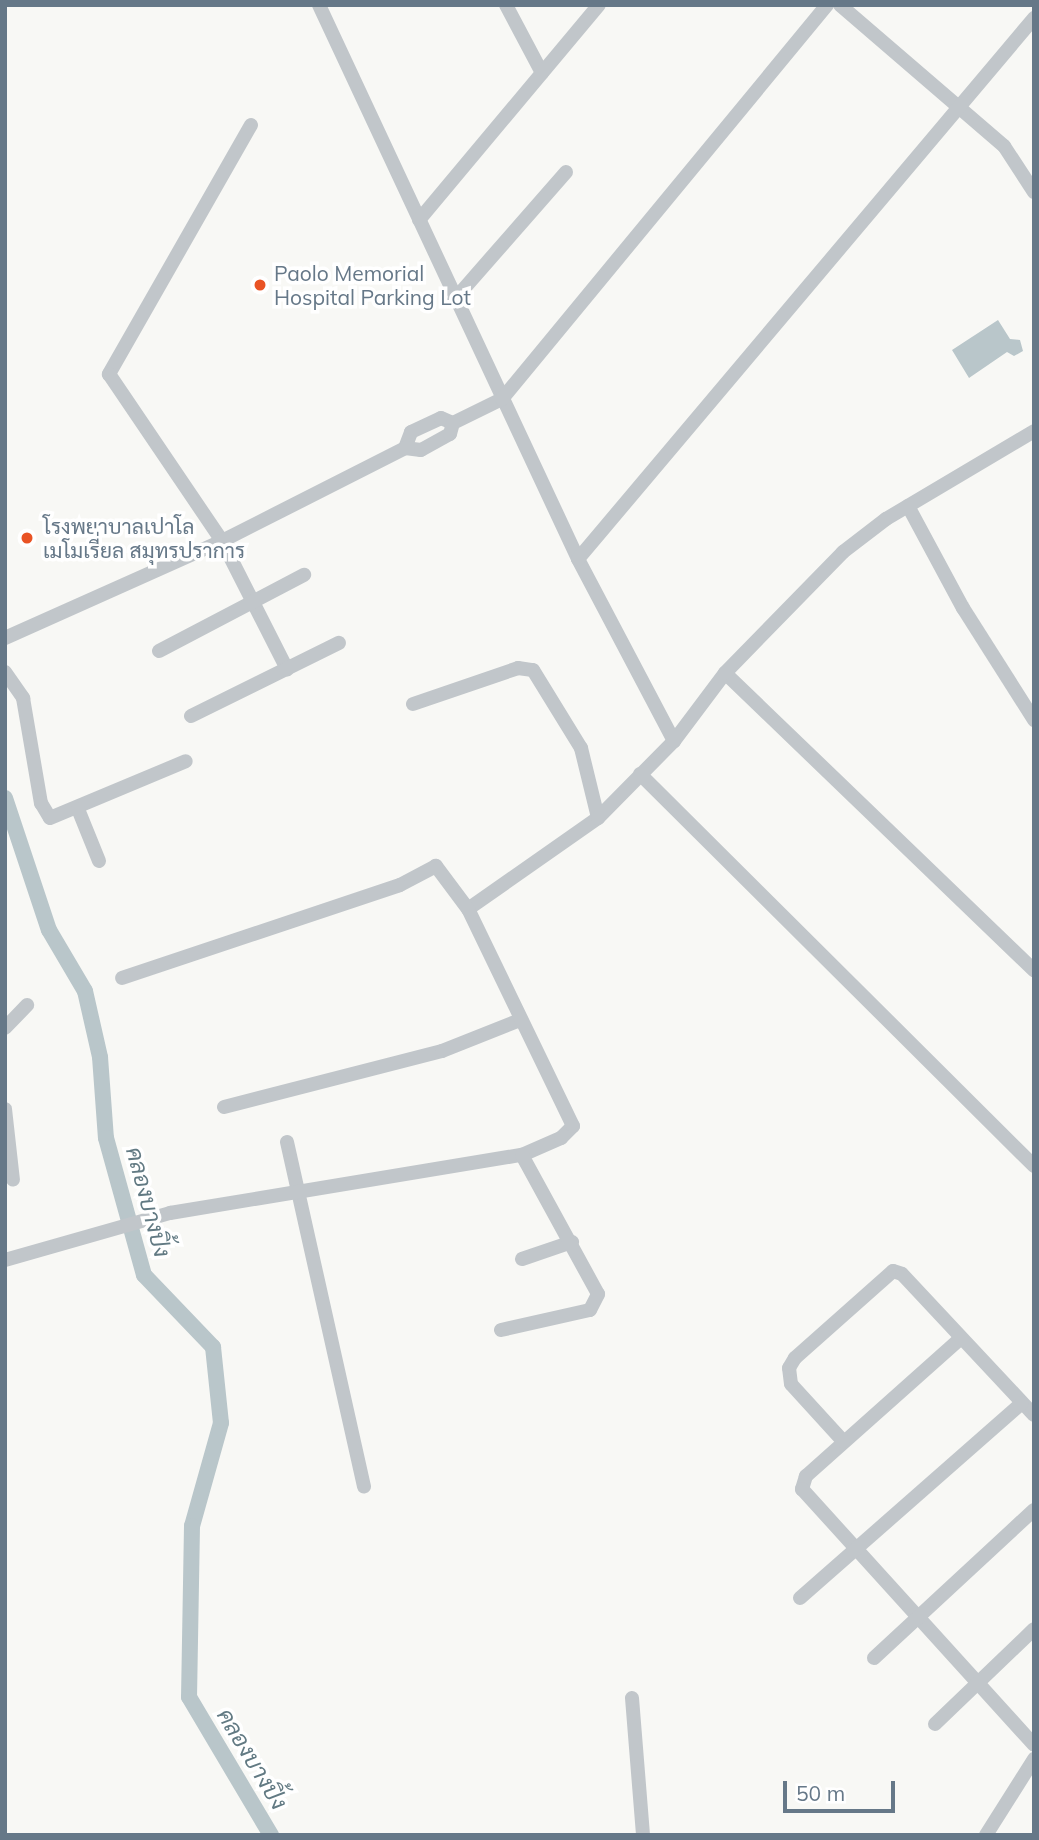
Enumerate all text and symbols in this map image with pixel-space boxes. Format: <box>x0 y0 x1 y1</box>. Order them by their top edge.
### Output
place label: Paolo Memorial Hospital Parking Lot <box>274 260 471 310</box>
marker: Paolo Memorial Hospital Parking Lot <box>252 277 268 293</box>
place label: โรงพยาบาลเปาโล เมโมเรี่ยล สมุทรปราการ <box>43 513 245 563</box>
marker: โรงพยาบาลเปาโล เมโมเรี่ยล สมุทรปราการ <box>17 528 37 548</box>
water label: คลองบางปิ้ง <box>120 1144 176 1260</box>
water label: คลองบางปิ้ง <box>211 1703 293 1815</box>
scale bar <box>787 1766 899 1810</box>
text: 50 m <box>796 1780 845 1806</box>

